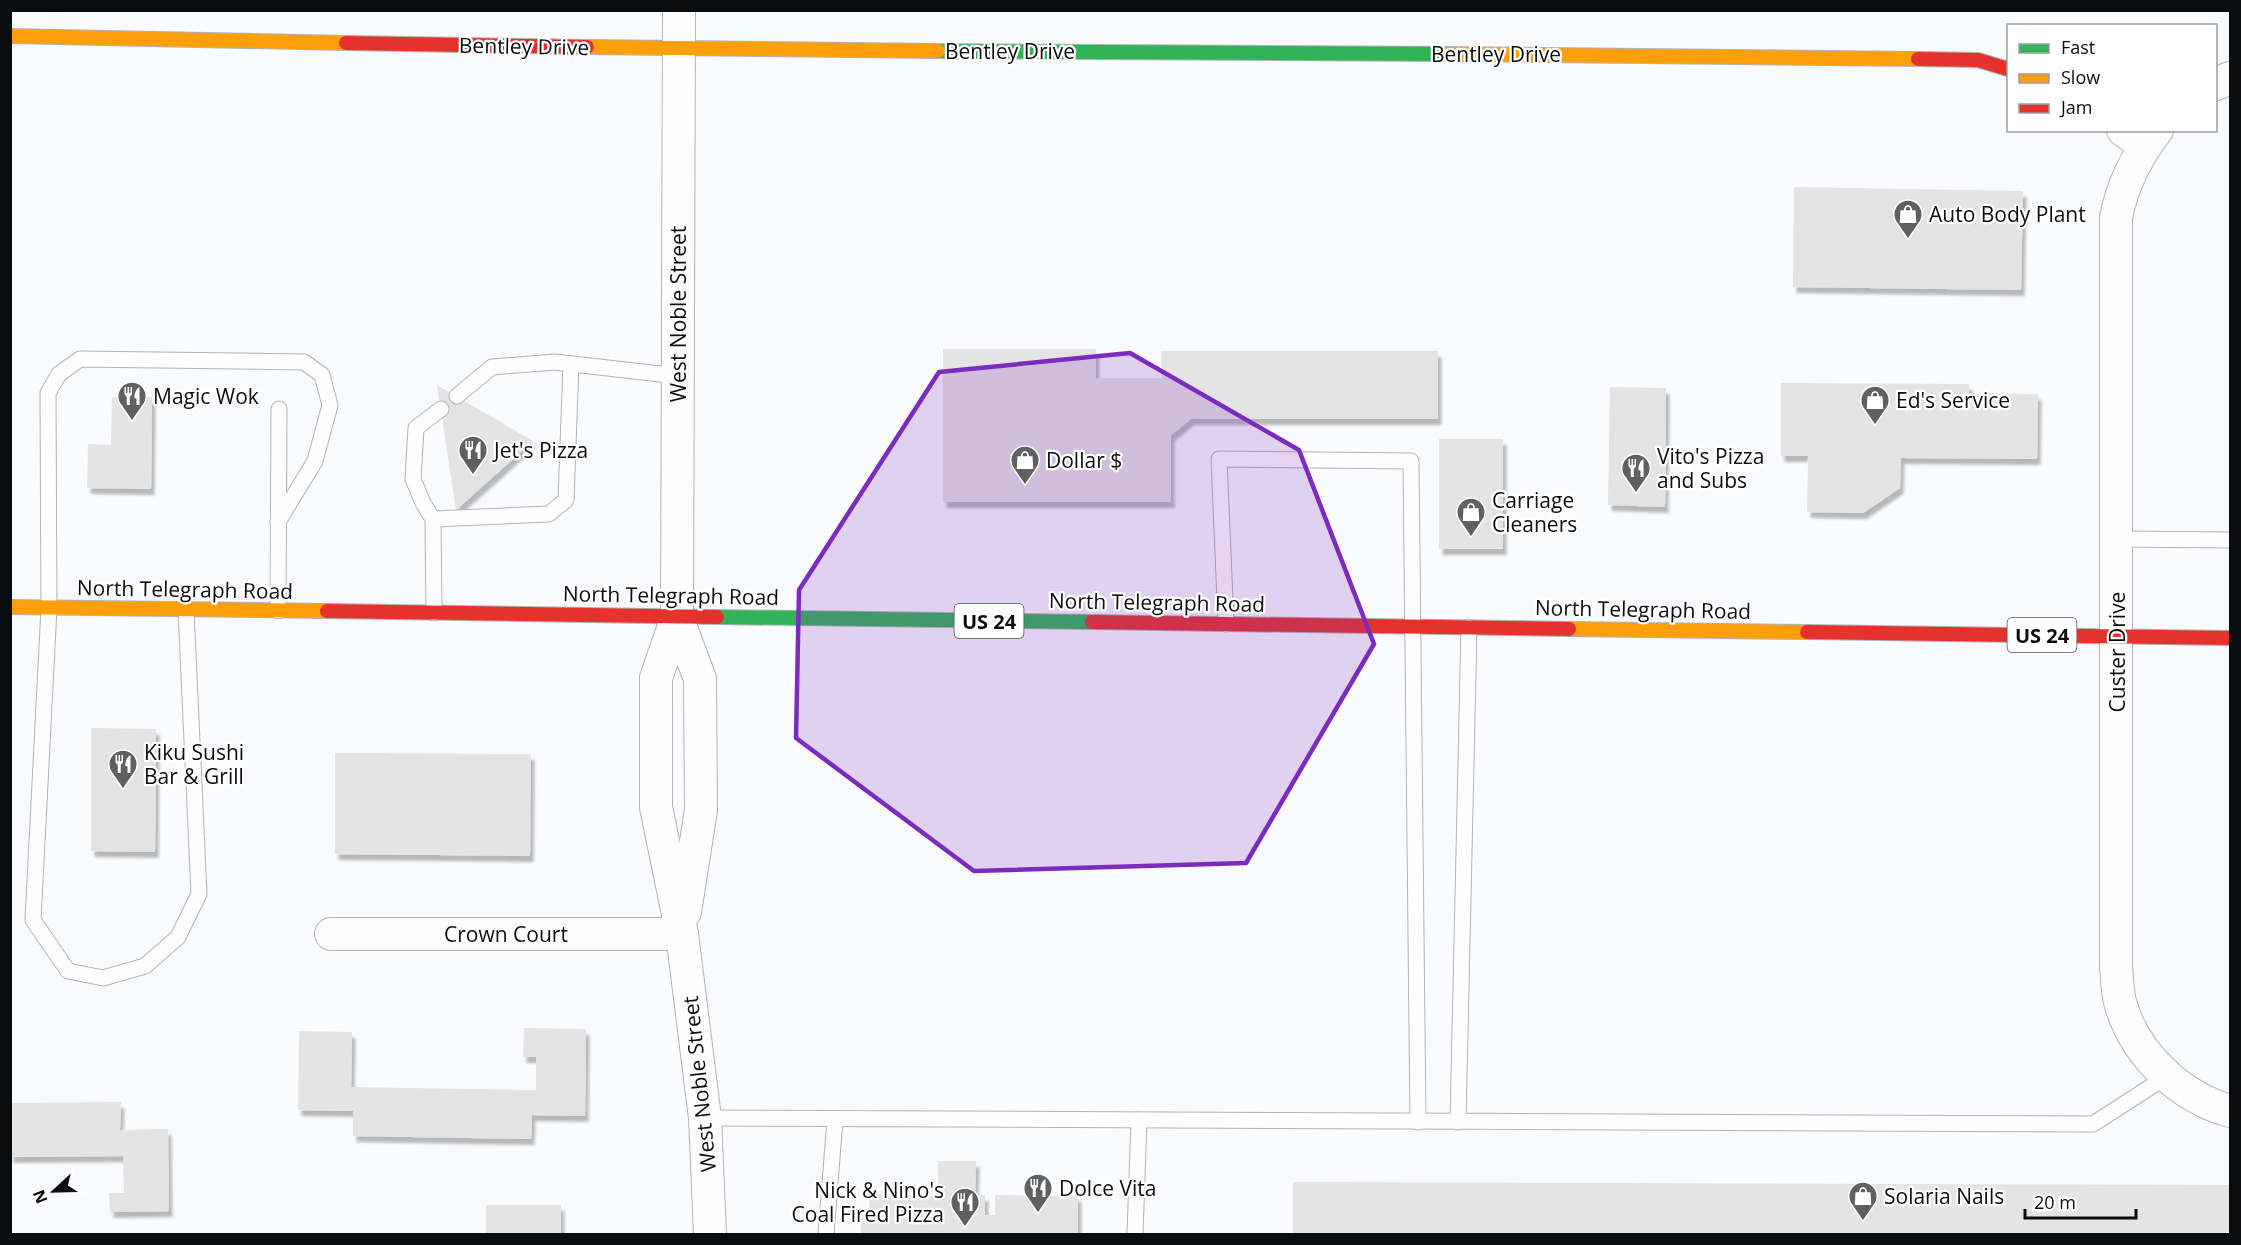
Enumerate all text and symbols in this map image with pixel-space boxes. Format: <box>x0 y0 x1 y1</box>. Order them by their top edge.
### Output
legend <box>2007 24 2217 132</box>
street label: Bentley Drive <box>459 31 589 61</box>
text: Fast <box>2061 35 2095 59</box>
street label: Bentley Drive <box>945 37 1075 65</box>
street label: Bentley Drive <box>1431 40 1561 68</box>
text: Slow <box>2061 65 2100 89</box>
text: Jam <box>2059 95 2093 119</box>
shop icon: Auto Body Plant <box>1892 198 1924 240</box>
place label: Auto Body Plant <box>1929 200 2086 228</box>
street label: West Noble Street <box>664 226 692 402</box>
restaurant icon: Magic Wok <box>116 380 148 422</box>
place label: Magic Wok <box>153 382 259 410</box>
shop icon: Ed's Service <box>1859 384 1891 426</box>
place label: Ed's Service <box>1896 386 2010 414</box>
restaurant icon: Jet's Pizza <box>457 434 489 476</box>
place label: Jet's Pizza <box>492 436 588 464</box>
place label: Vito's Pizza and Subs <box>1657 442 1764 494</box>
shop icon: Dollar $ <box>1009 444 1041 486</box>
place label: Dollar $ <box>1046 446 1122 474</box>
restaurant icon: Vito's Pizza and Subs <box>1620 452 1652 494</box>
place label: Carriage Cleaners <box>1492 486 1577 538</box>
shop icon: Carriage Cleaners <box>1455 496 1487 538</box>
street label: North Telegraph Road <box>77 573 293 605</box>
street label: North Telegraph Road <box>563 579 779 611</box>
street label: North Telegraph Road <box>1049 586 1265 618</box>
street label: Custer Drive <box>2103 592 2131 712</box>
street label: North Telegraph Road <box>1535 593 1751 625</box>
road number: US 24 <box>954 604 1024 638</box>
road number: US 24 <box>2008 618 2076 652</box>
place label: Kiku Sushi Bar & Grill <box>144 738 244 790</box>
restaurant icon: Kiku Sushi Bar & Grill <box>107 748 139 790</box>
street label: Crown Court <box>444 920 568 948</box>
street label: West Noble Street <box>676 995 722 1173</box>
north arrow <box>24 1161 84 1221</box>
restaurant icon: Dolce Vita <box>1022 1172 1054 1214</box>
place label: Dolce Vita <box>1059 1174 1156 1202</box>
place label: Nick & Nino's Coal Fired Pizza <box>792 1176 944 1228</box>
shop icon: Solaria Nails <box>1847 1180 1879 1222</box>
place label: Solaria Nails <box>1884 1182 2004 1210</box>
scale bar <box>2025 1182 2136 1220</box>
text: N <box>27 1186 53 1207</box>
restaurant icon: Nick & Nino's Coal Fired Pizza <box>949 1186 981 1228</box>
text: 20 m <box>2034 1190 2076 1214</box>

